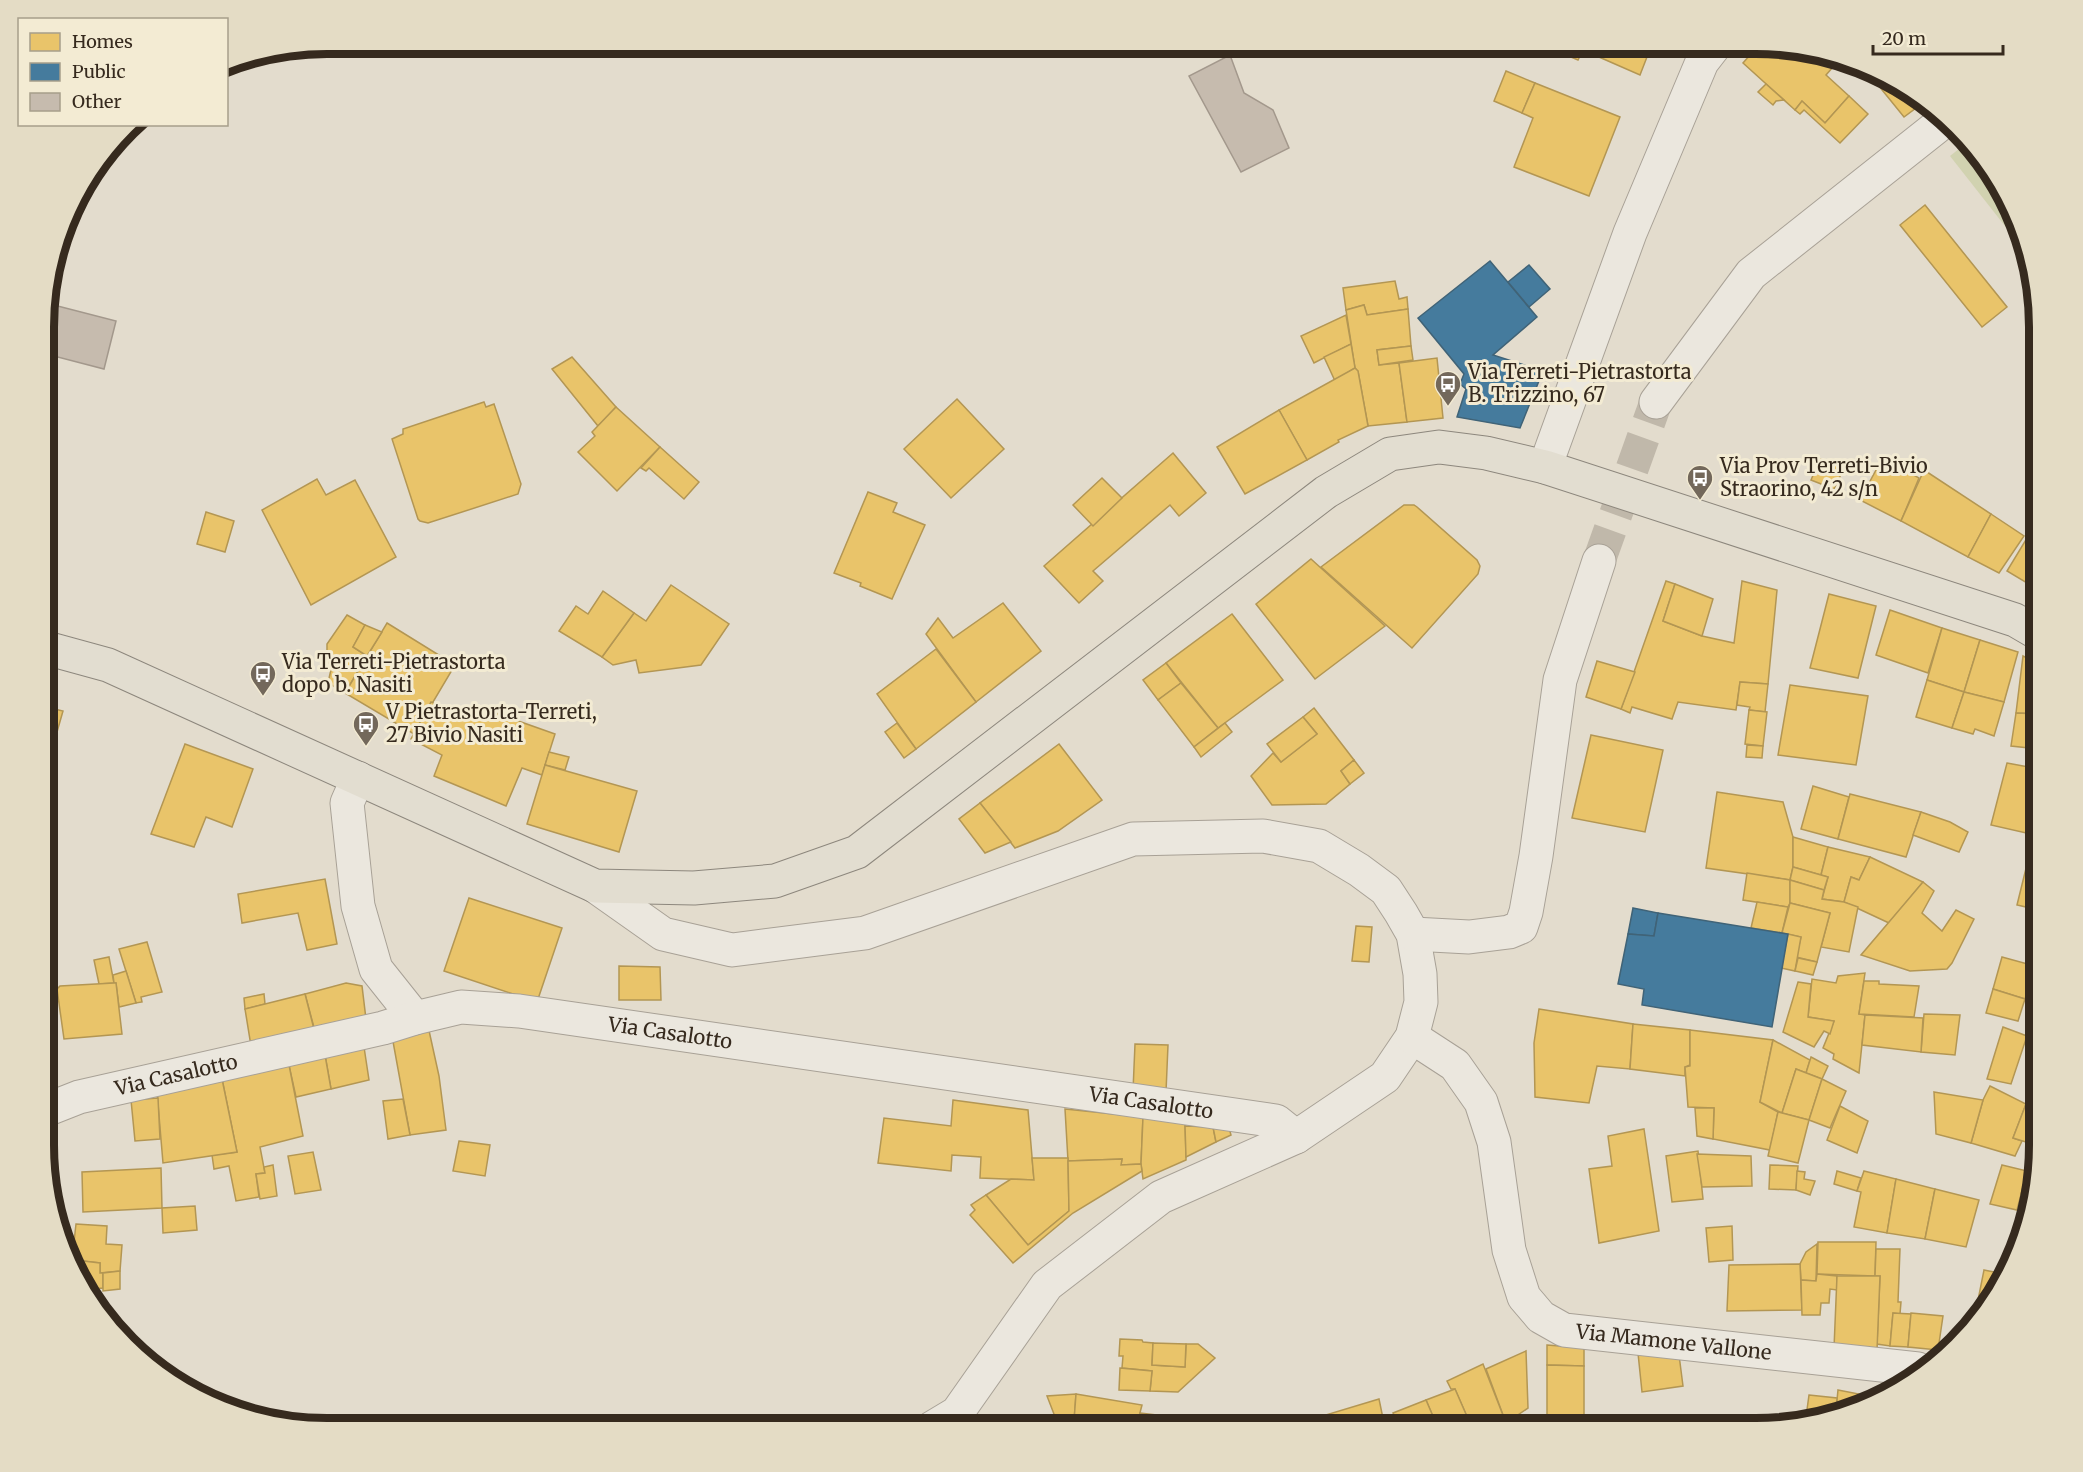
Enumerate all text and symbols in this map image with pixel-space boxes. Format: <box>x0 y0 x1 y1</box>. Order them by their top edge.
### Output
legend <box>18 18 228 126</box>
scale bar <box>1873 18 2004 56</box>
text: 20 m <box>1882 27 1926 50</box>
text: Homes <box>72 30 133 53</box>
text: Public <box>72 60 126 83</box>
text: Other <box>72 90 122 113</box>
place label: Via Terreti-Pietrastorta B. Trizzino, 67 <box>1467 359 1692 407</box>
bus stop icon: Via Terreti-Pietrastorta B. Trizzino, 67 <box>1433 369 1463 407</box>
place label: Via Prov Terreti-Bivio Straorino, 42 s/n <box>1719 453 1928 501</box>
bus stop icon: Via Prov Terreti-Bivio Straorino, 42 s/n <box>1685 463 1715 501</box>
place label: Via Terreti-Pietrastorta dopo b. Nasiti <box>281 649 506 697</box>
bus stop icon: Via Terreti-Pietrastorta dopo b. Nasiti <box>248 659 278 697</box>
place label: V Pietrastorta-Terreti, 27 Bivio Nasiti <box>385 699 597 747</box>
bus stop icon: V Pietrastorta-Terreti, 27 Bivio Nasiti <box>351 709 381 747</box>
street label: Via Casalotto <box>606 1011 734 1054</box>
street label: Via Casalotto <box>111 1048 240 1101</box>
street label: Via Casalotto <box>1087 1081 1215 1124</box>
street label: Via Mamone Vallone <box>1574 1318 1773 1365</box>

